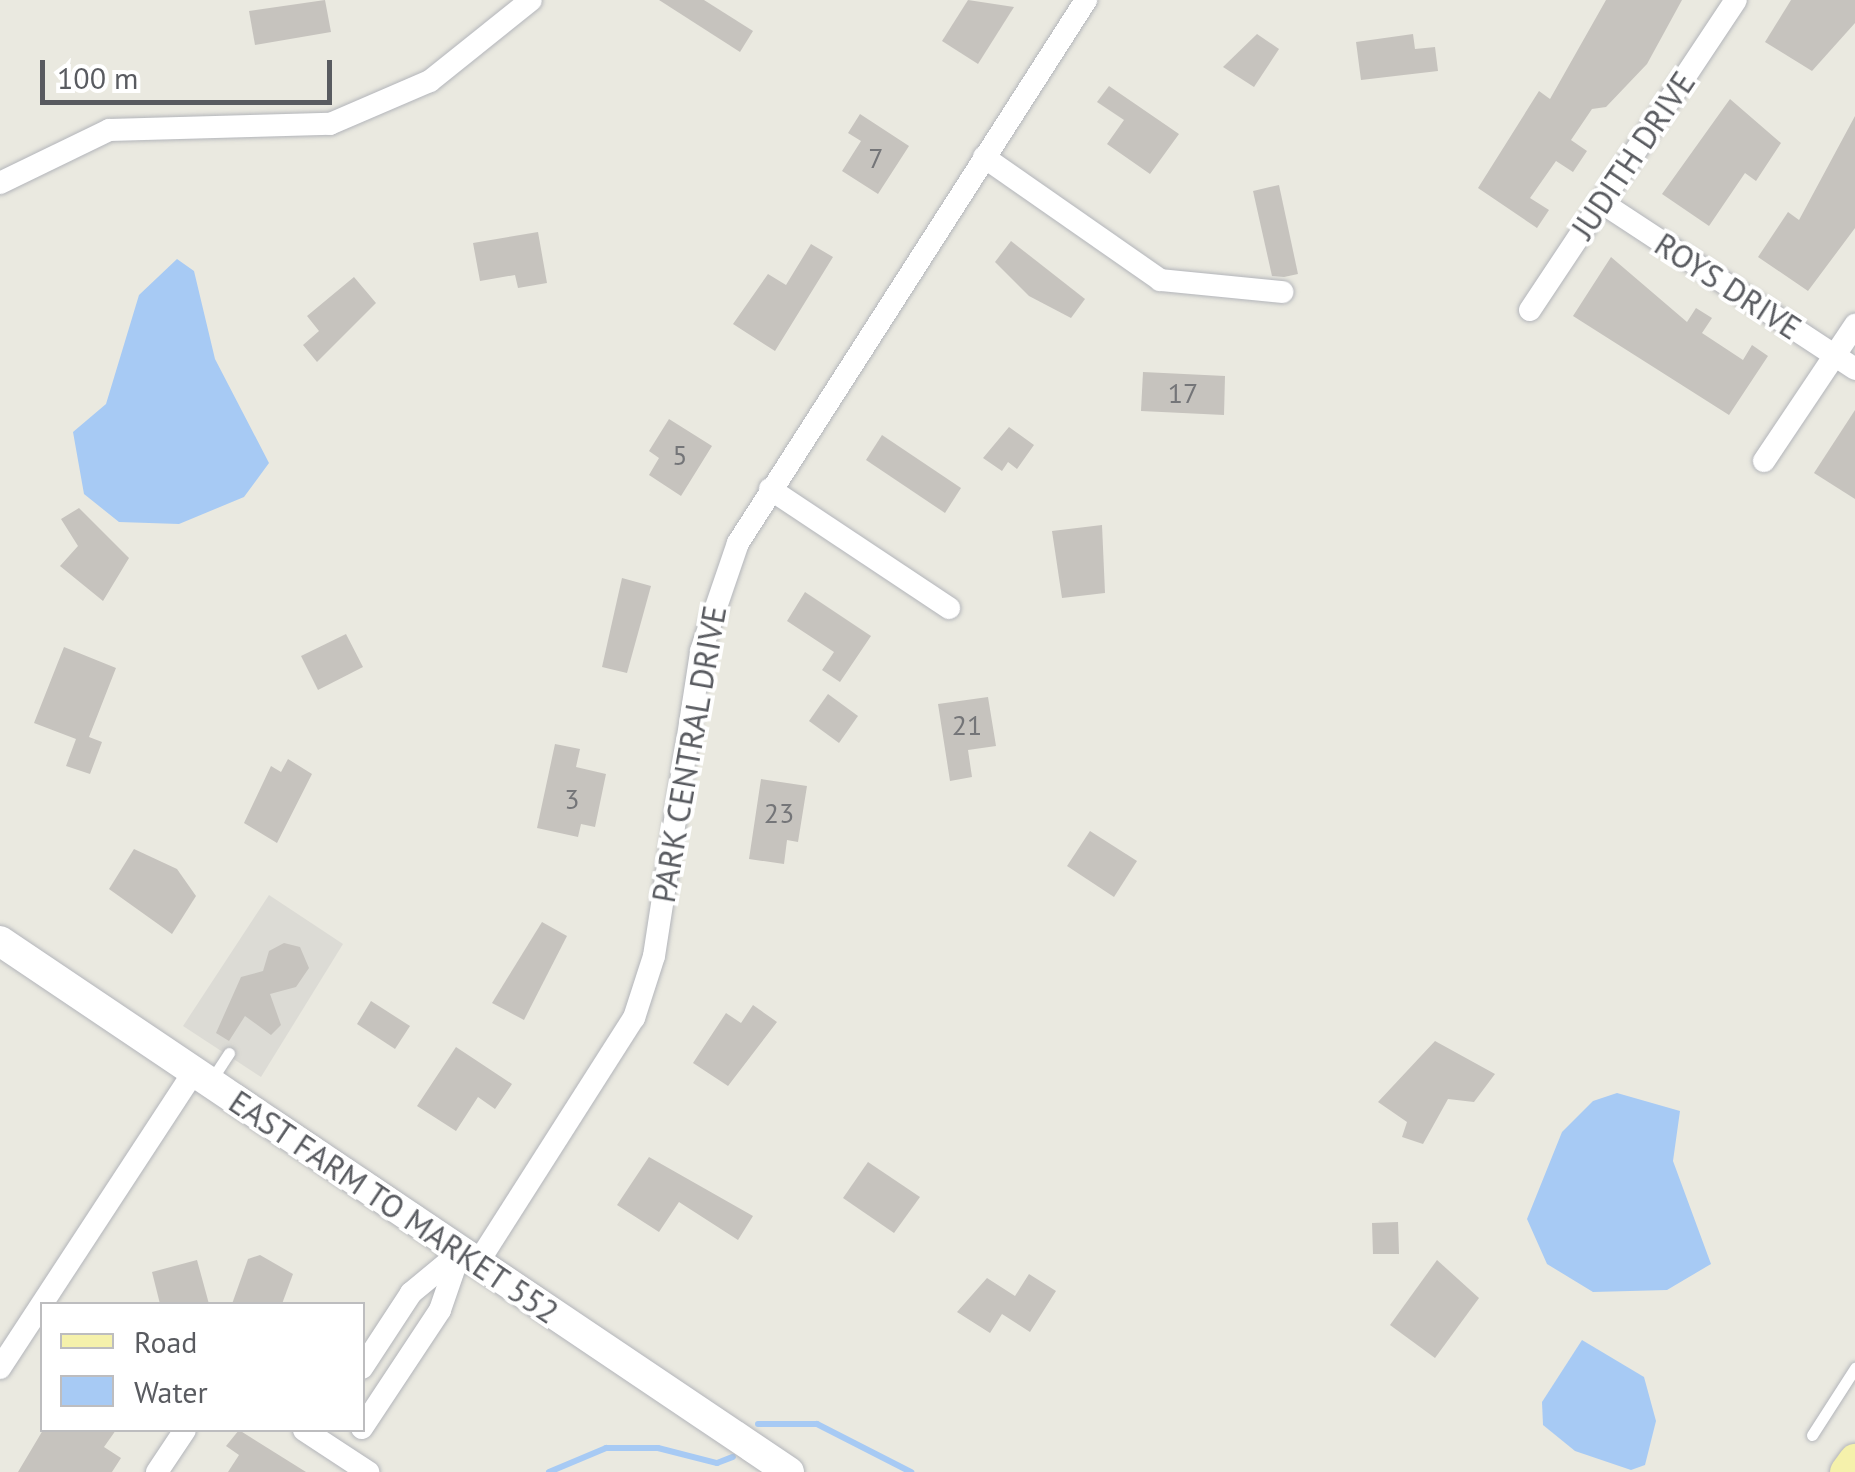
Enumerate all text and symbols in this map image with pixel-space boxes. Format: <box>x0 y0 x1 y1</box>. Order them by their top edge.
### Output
scale bar <box>45 40 338 102</box>
text: 100 m <box>57 58 138 97</box>
street label: JUDITH DRIVE <box>1563 64 1703 246</box>
house number: 7 <box>868 141 884 175</box>
street label: ROYS DRIVE <box>1648 225 1808 347</box>
house number: 17 <box>1168 376 1198 410</box>
house number: 5 <box>672 438 688 472</box>
street label: PARK CENTRAL DRIVE <box>644 601 734 907</box>
house number: 21 <box>952 708 982 742</box>
house number: 3 <box>564 782 580 816</box>
house number: 23 <box>764 796 794 830</box>
street label: EAST FARM TO MARKET 552 <box>221 1081 567 1333</box>
legend <box>40 1302 365 1432</box>
text: Road <box>134 1322 198 1361</box>
text: Water <box>134 1372 208 1411</box>

